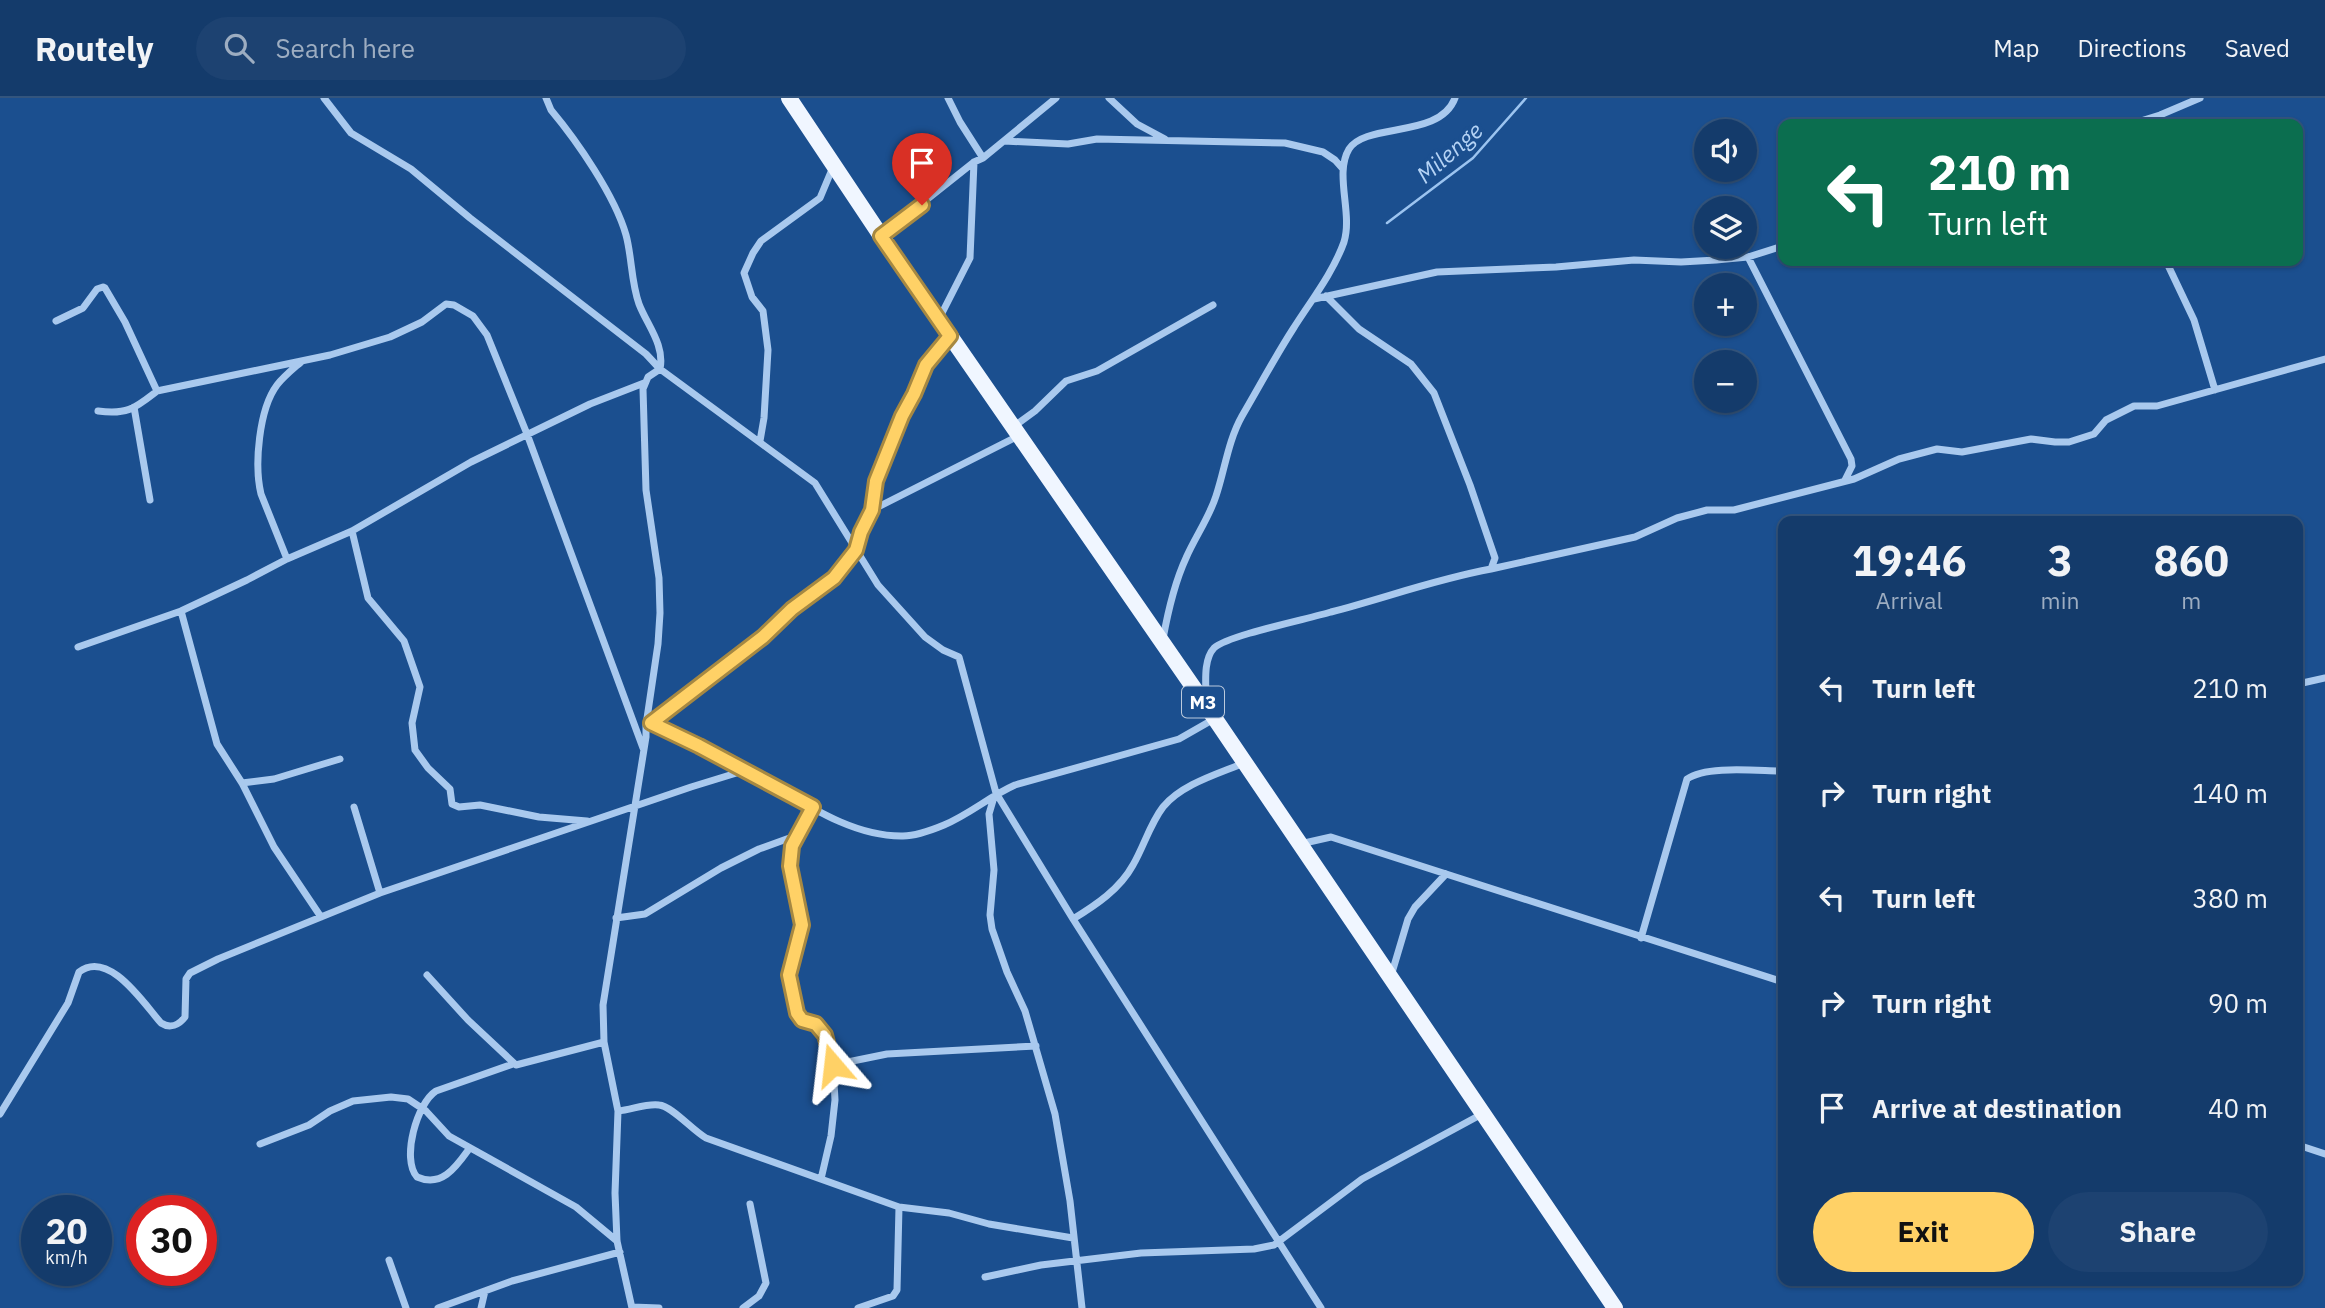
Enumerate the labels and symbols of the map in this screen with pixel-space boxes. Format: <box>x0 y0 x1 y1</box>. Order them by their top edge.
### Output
water label: Milenge <box>1410 115 1489 189</box>
pin <box>892 133 952 205</box>
road number: M3 <box>1182 687 1224 718</box>
position arrow <box>796 1028 870 1102</box>
speed limit sign: 30 <box>126 1195 217 1286</box>

